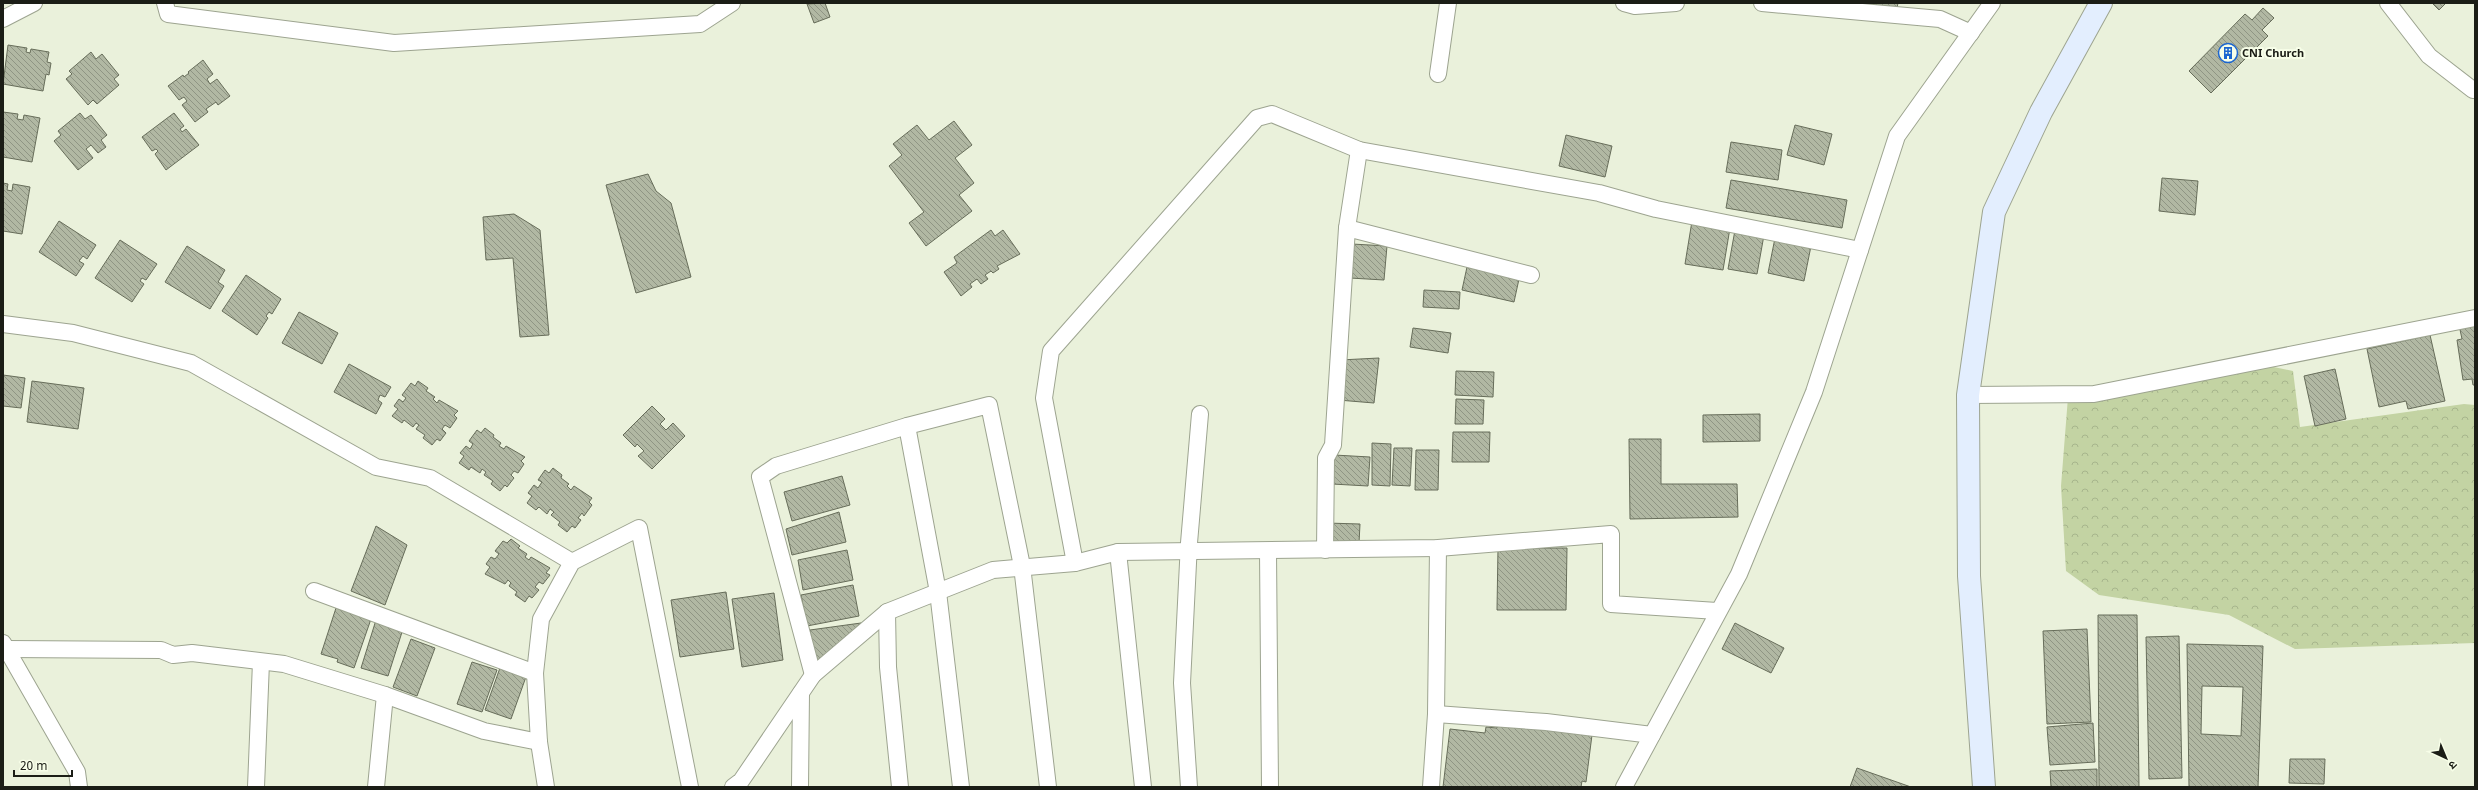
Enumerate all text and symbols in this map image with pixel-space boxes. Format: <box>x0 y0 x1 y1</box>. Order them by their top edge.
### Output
building icon: CNI Church <box>2217 42 2239 64</box>
place label: CNI Church <box>2242 47 2304 61</box>
north arrow <box>2426 738 2466 778</box>
scale bar <box>14 752 72 778</box>
text: उ <box>2445 757 2459 772</box>
text: 20 m <box>20 759 48 775</box>

